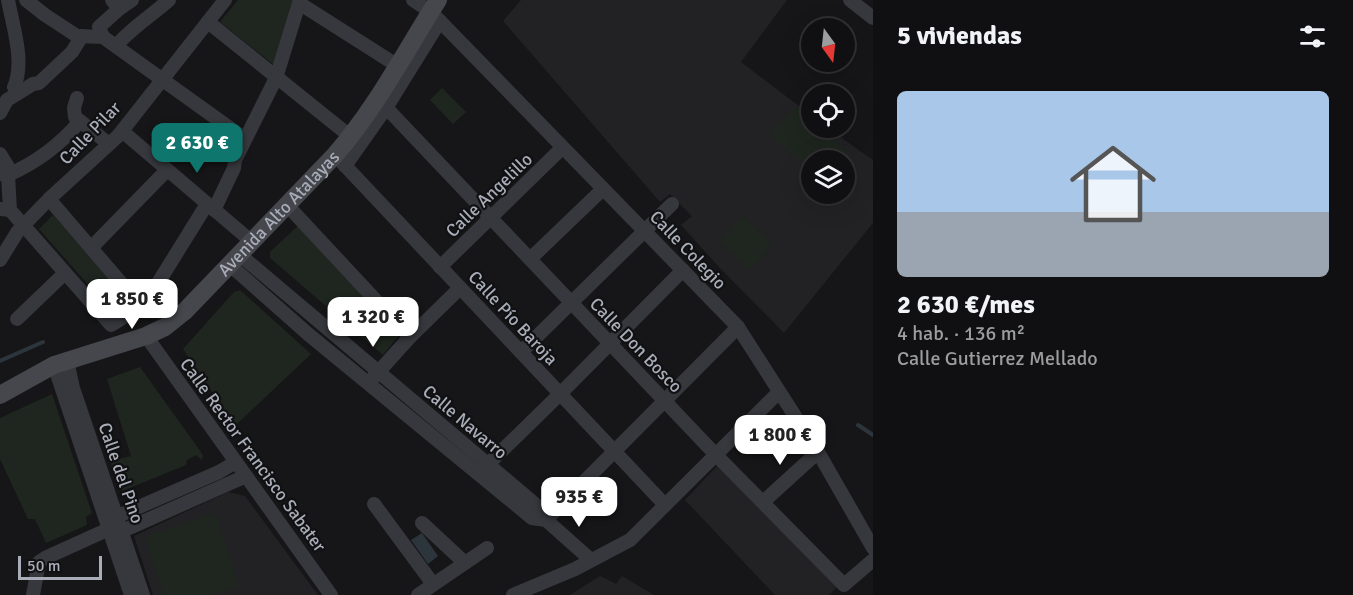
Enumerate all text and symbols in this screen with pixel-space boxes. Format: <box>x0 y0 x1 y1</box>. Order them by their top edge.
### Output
north arrow <box>801 18 855 72</box>
map controls <box>801 18 855 204</box>
text: 5 viviendas <box>897 20 1022 52</box>
icon: filters <box>1296 20 1329 53</box>
button: locate <box>801 84 855 138</box>
street label: Calle Pilar <box>55 97 126 169</box>
pin: 2 630 € <box>142 123 252 174</box>
text: 2 630 € <box>166 130 228 155</box>
icon: home <box>1059 130 1167 238</box>
street label: Avenida Alto Atalayas <box>213 146 344 281</box>
street label: Calle Angelillo <box>441 148 537 242</box>
button: layers <box>801 150 855 204</box>
street label: Calle Colegio <box>645 206 731 294</box>
street label: Calle Pío Baroja <box>464 266 562 370</box>
pin: 1 850 € <box>77 279 187 330</box>
text: 1 850 € <box>101 286 163 311</box>
text: 2 630 €/mes <box>897 289 1035 321</box>
street label: Calle Don Bosco <box>585 293 687 397</box>
pin: 1 320 € <box>318 297 428 348</box>
text: 1 320 € <box>342 304 404 329</box>
text: 4 hab. · 136 m² <box>897 321 1025 346</box>
text: Calle Gutierrez Mellado <box>897 346 1098 371</box>
street label: Calle Rector Francisco Sabater <box>175 354 331 556</box>
street label: Calle Navarro <box>418 380 512 464</box>
pin: 1 800 € <box>725 415 835 466</box>
street label: Calle del Pino <box>93 420 149 526</box>
text: 1 800 € <box>749 422 811 447</box>
pin: 935 € <box>537 477 621 528</box>
text: 935 € <box>555 484 603 509</box>
scale bar <box>18 553 102 580</box>
text: 50 m <box>27 556 61 576</box>

